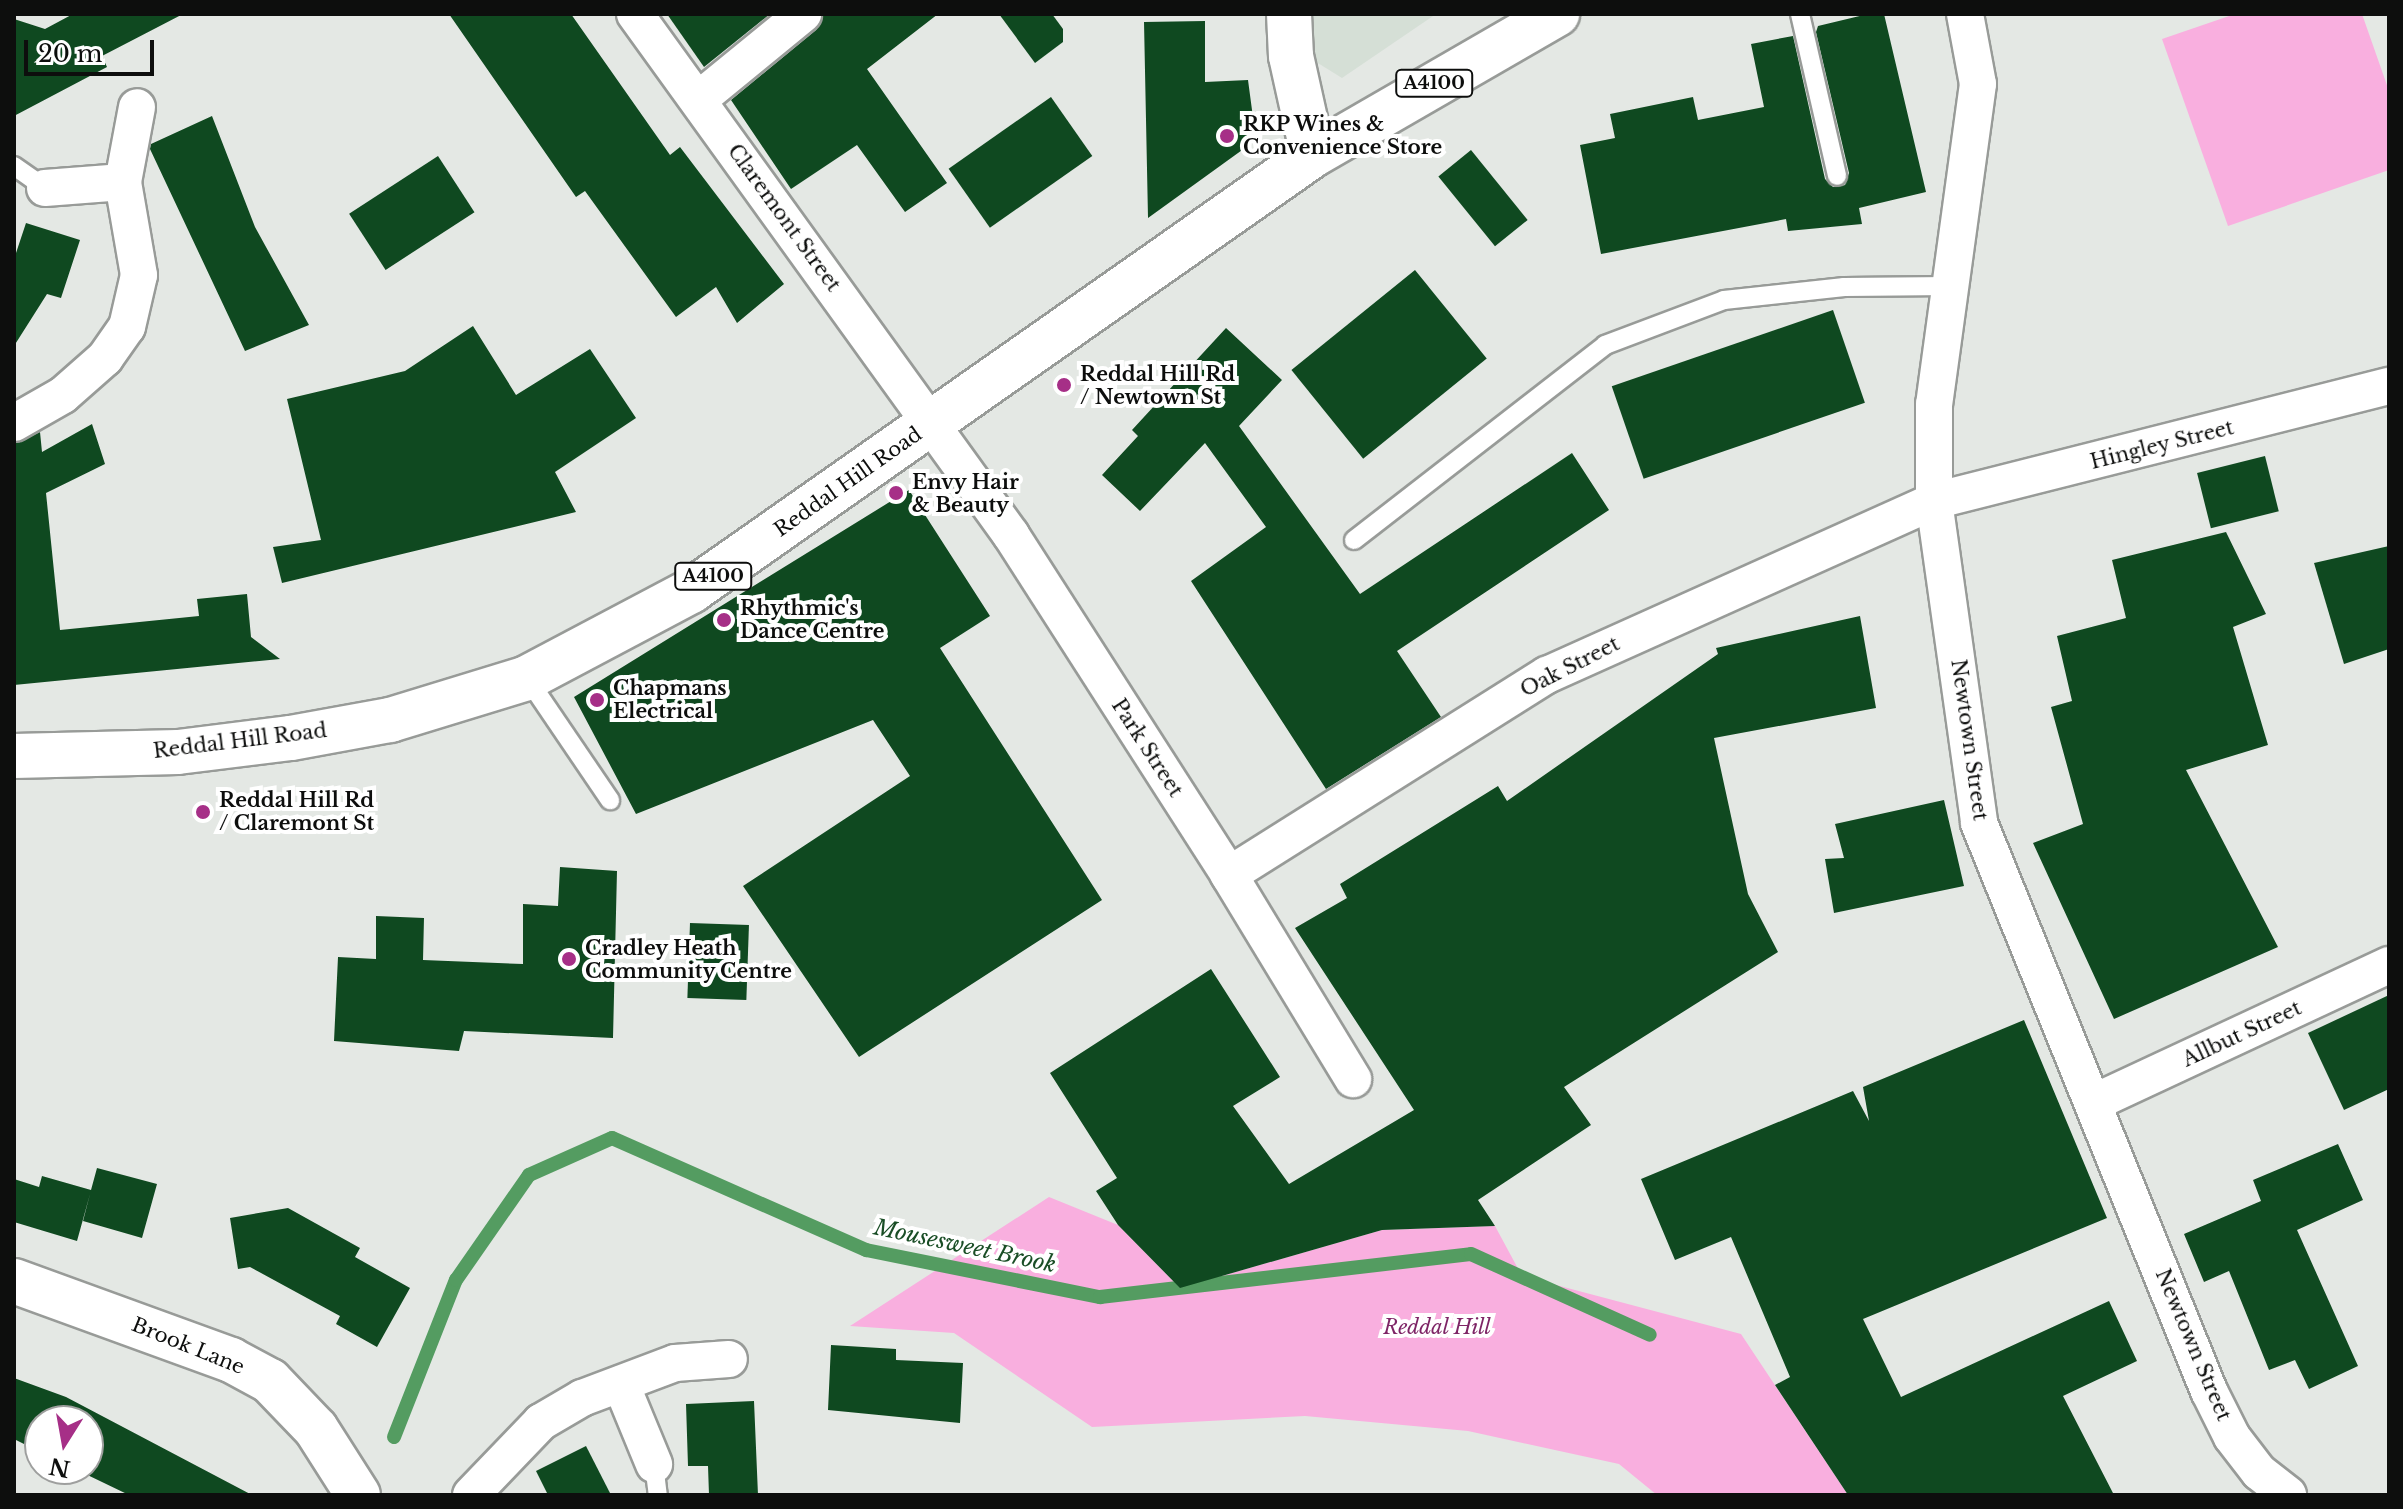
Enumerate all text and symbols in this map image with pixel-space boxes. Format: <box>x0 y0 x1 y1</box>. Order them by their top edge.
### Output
scale bar <box>28 24 158 74</box>
text: 20 m <box>38 39 103 68</box>
road number: A4100 <box>1394 69 1474 97</box>
place label: RKP Wines & Convenience Store <box>1243 112 1442 159</box>
marker: RKP Wines & Convenience Store <box>1218 127 1236 145</box>
street label: Claremont Street <box>723 140 845 296</box>
place label: Reddal Hill Rd / Newtown St <box>1080 362 1235 409</box>
marker: Reddal Hill Rd / Newtown St <box>1055 376 1073 394</box>
street label: Hingley Street <box>2088 416 2236 474</box>
street label: Reddal Hill Road <box>770 422 926 542</box>
place label: Envy Hair & Beauty <box>912 470 1020 517</box>
marker: Envy Hair & Beauty <box>887 484 905 502</box>
road number: A4100 <box>673 562 753 590</box>
place label: Rhythmic's Dance Centre <box>740 596 884 643</box>
marker: Rhythmic's Dance Centre <box>715 611 733 629</box>
street label: Oak Street <box>1516 632 1624 702</box>
street label: Newtown Street <box>1946 658 1992 822</box>
place label: Chapmans Electrical <box>613 676 727 723</box>
marker: Chapmans Electrical <box>588 691 606 709</box>
street label: Park Street <box>1106 694 1188 802</box>
street label: Reddal Hill Road <box>152 718 328 764</box>
place label: Reddal Hill Rd / Claremont St <box>219 788 374 835</box>
marker: Reddal Hill Rd / Claremont St <box>194 803 212 821</box>
place label: Cradley Heath Community Centre <box>585 936 793 983</box>
marker: Cradley Heath Community Centre <box>560 950 578 968</box>
street label: Allbut Street <box>2179 996 2305 1072</box>
water label: Mousesweet Brook <box>871 1214 1059 1278</box>
street label: Newtown Street <box>2150 1265 2236 1425</box>
street label: Brook Lane <box>128 1312 248 1380</box>
park label: Reddal Hill <box>1383 1315 1491 1339</box>
north arrow <box>24 1405 104 1485</box>
text: N <box>47 1452 72 1482</box>

